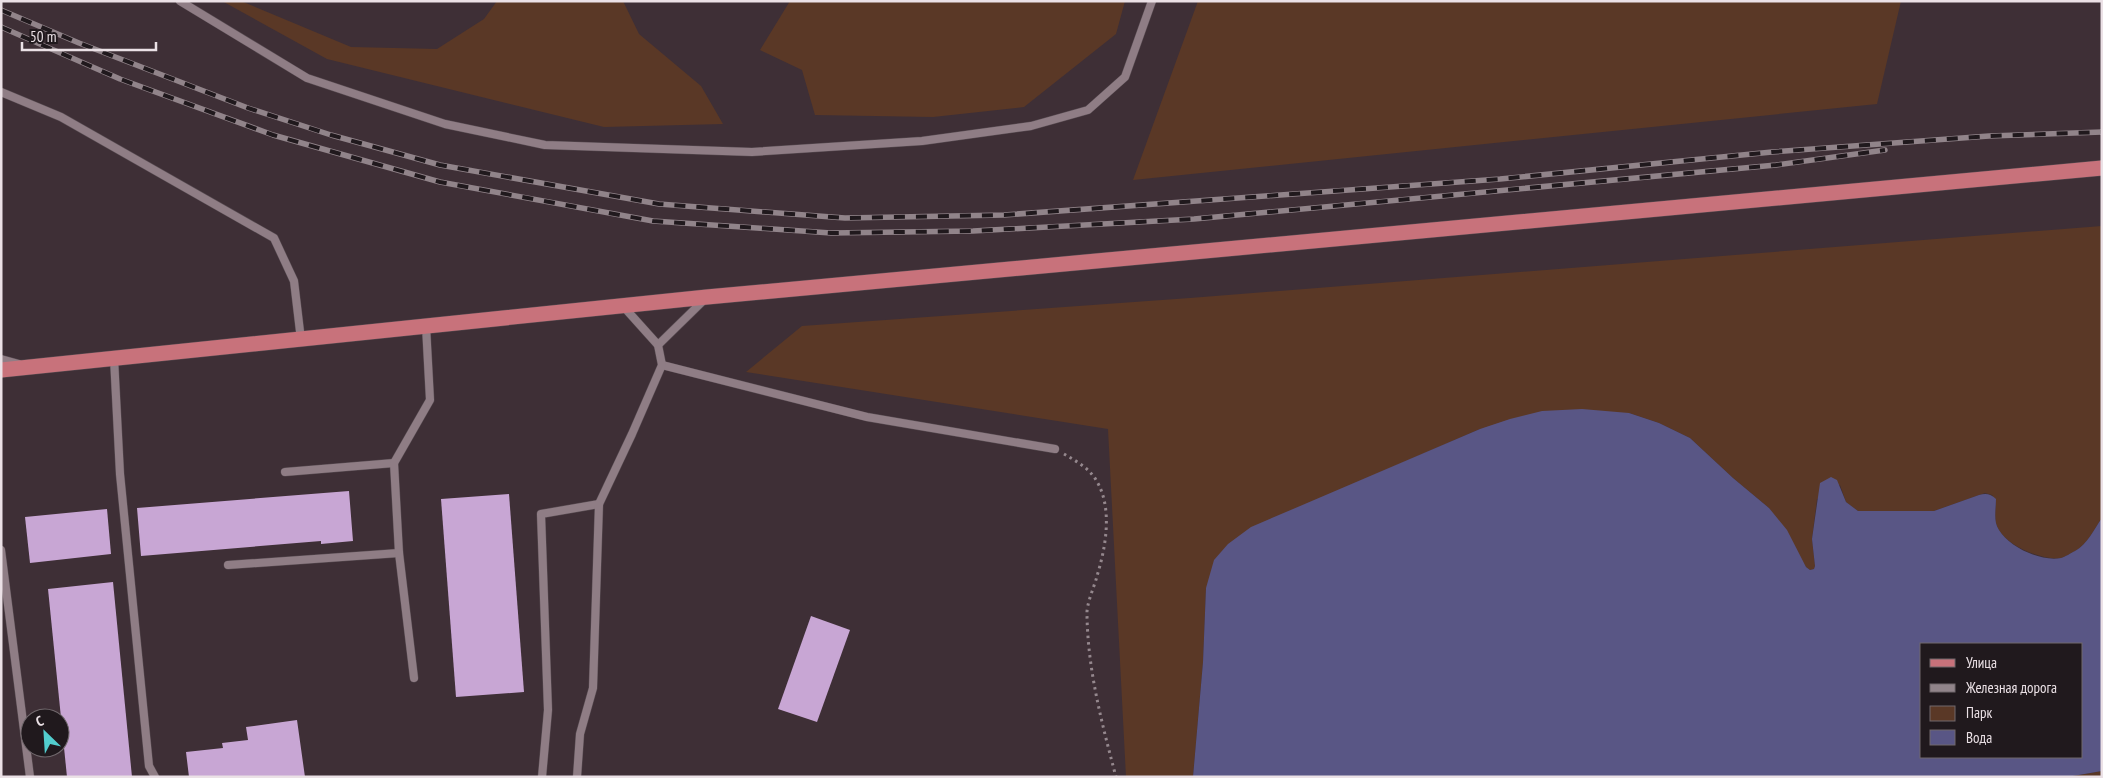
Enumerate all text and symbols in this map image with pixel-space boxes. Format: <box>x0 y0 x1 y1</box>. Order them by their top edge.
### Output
scale bar <box>22 20 156 52</box>
text: 50 m <box>30 27 56 46</box>
legend <box>1920 643 2083 758</box>
text: Улица <box>1966 653 1997 672</box>
text: Железная дорога <box>1965 678 2057 697</box>
text: Парк <box>1966 703 1992 722</box>
north arrow <box>20 708 70 758</box>
text: С <box>33 711 47 731</box>
text: Вода <box>1966 728 1992 747</box>

